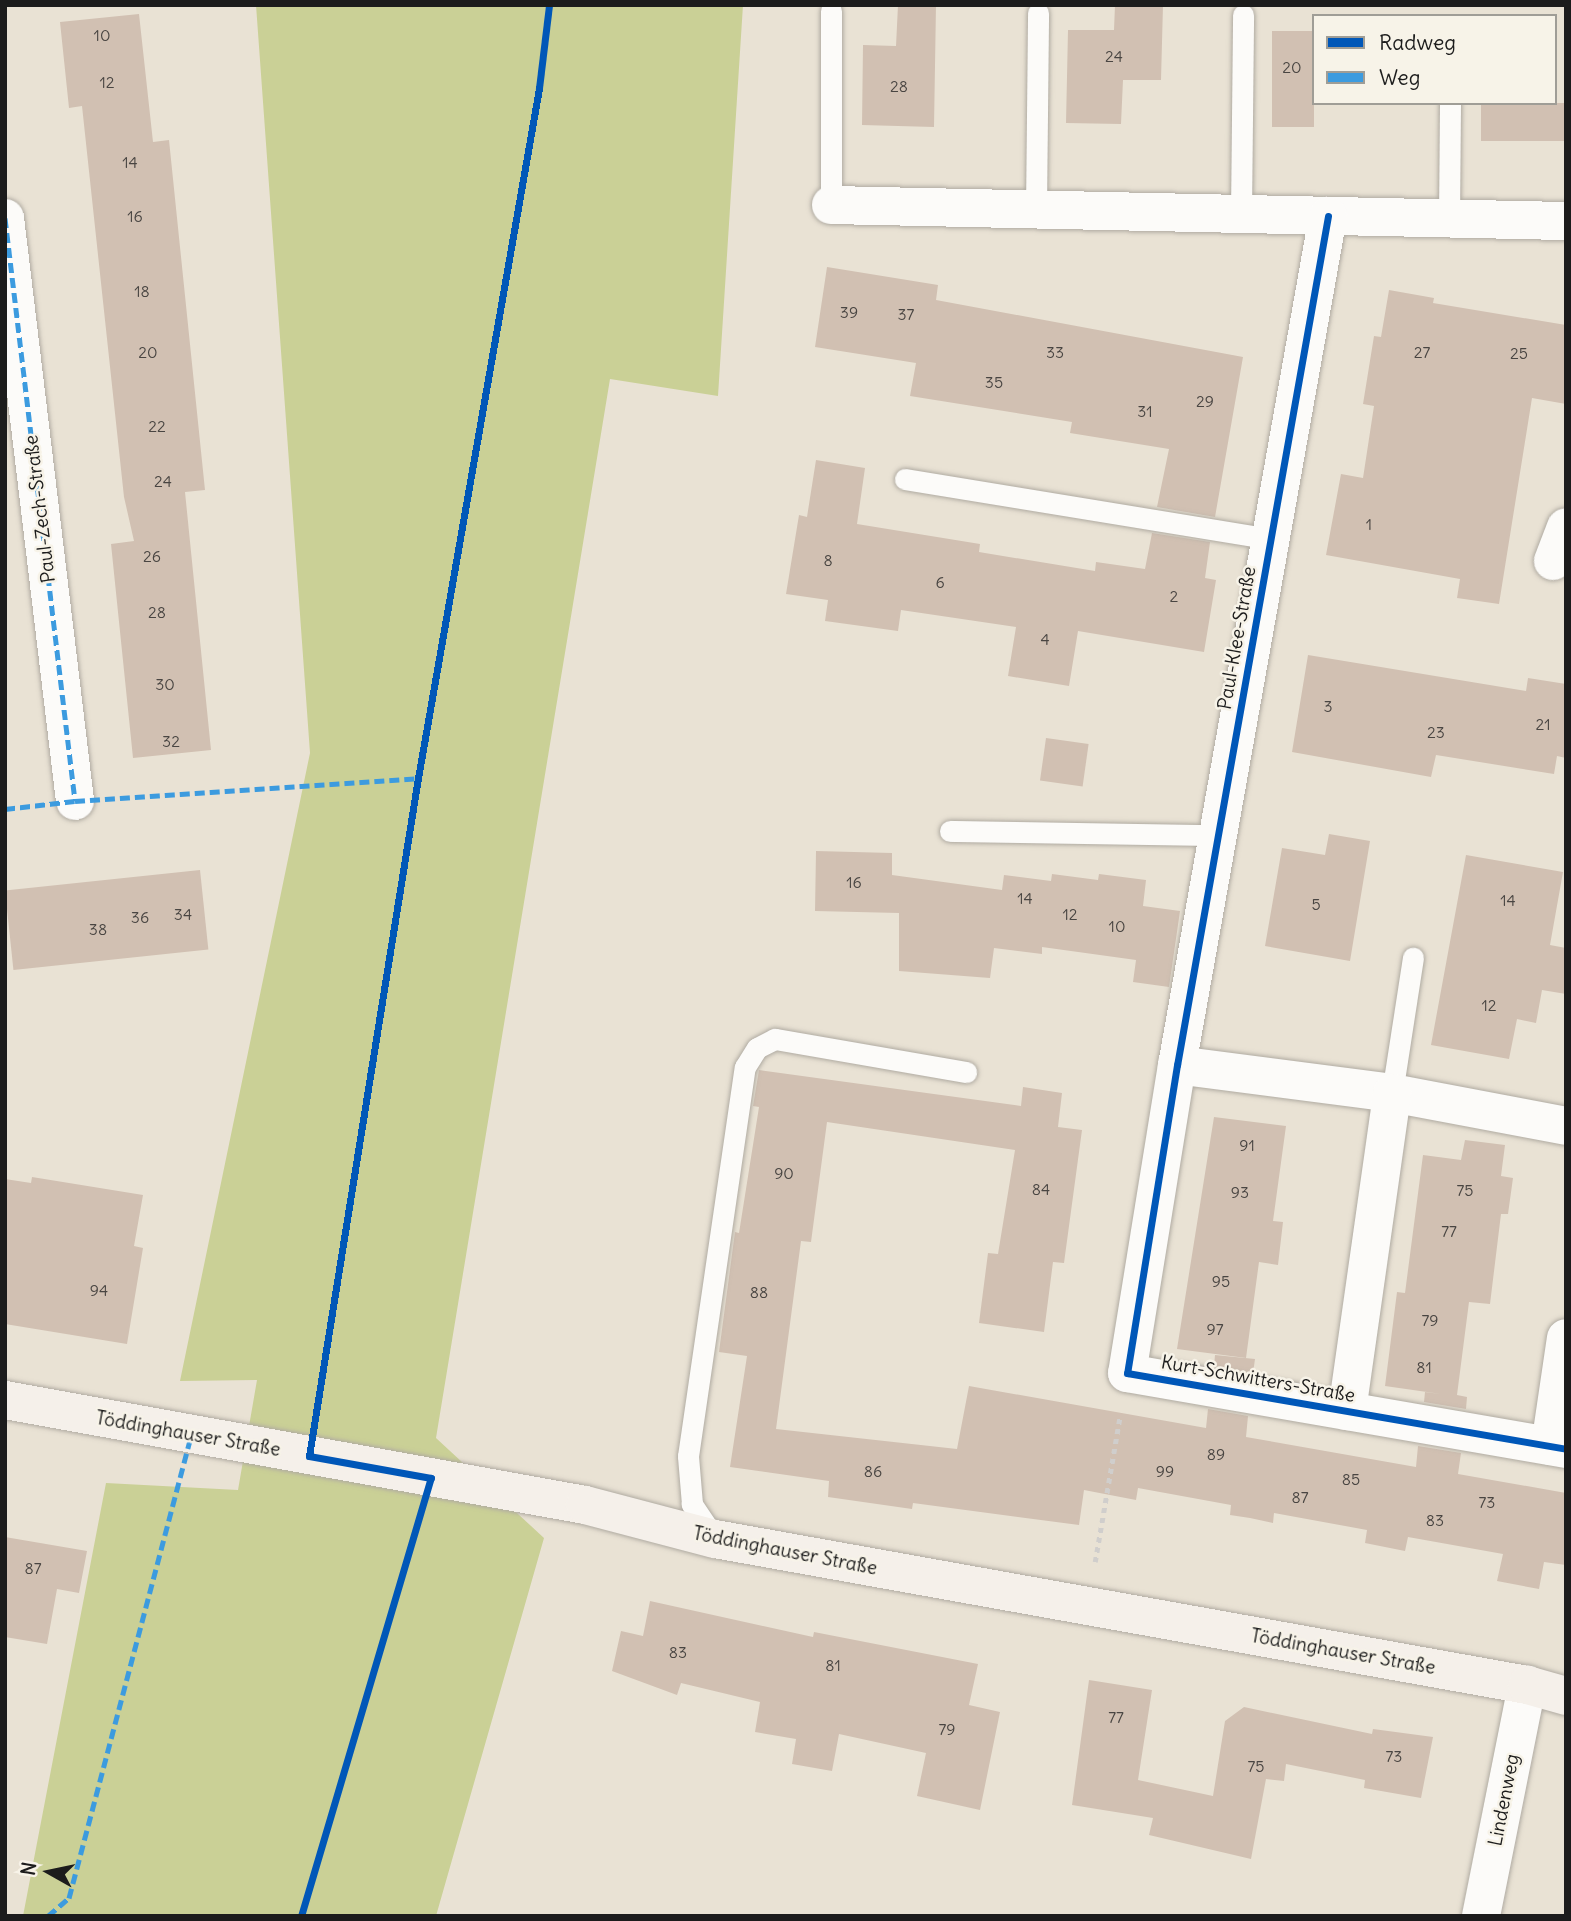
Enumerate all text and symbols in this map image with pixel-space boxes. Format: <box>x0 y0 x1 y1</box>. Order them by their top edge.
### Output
legend <box>1312 14 1557 105</box>
house number: 10 <box>94 25 110 45</box>
text: Radweg <box>1379 29 1456 56</box>
house number: 24 <box>1105 46 1123 66</box>
house number: 20 <box>1282 57 1302 77</box>
text: Weg <box>1379 64 1420 91</box>
house number: 12 <box>99 72 115 92</box>
house number: 28 <box>890 76 908 96</box>
house number: 14 <box>122 152 138 172</box>
house number: 16 <box>127 206 143 226</box>
house number: 18 <box>134 281 150 301</box>
house number: 39 <box>840 302 858 322</box>
house number: 37 <box>898 304 914 324</box>
house number: 20 <box>138 342 158 362</box>
house number: 33 <box>1046 342 1064 362</box>
house number: 27 <box>1414 342 1430 362</box>
house number: 25 <box>1510 343 1528 363</box>
house number: 35 <box>985 372 1003 392</box>
house number: 29 <box>1196 391 1214 411</box>
house number: 31 <box>1137 401 1153 421</box>
house number: 22 <box>148 416 166 436</box>
street label: Paul-Zech-Straße <box>20 434 60 584</box>
house number: 24 <box>154 471 172 491</box>
house number: 1 <box>1366 514 1372 534</box>
house number: 26 <box>143 546 161 566</box>
house number: 8 <box>823 550 833 570</box>
street label: Paul-Klee-Straße <box>1213 565 1261 711</box>
house number: 6 <box>935 572 945 592</box>
house number: 2 <box>1170 586 1178 606</box>
house number: 28 <box>148 602 166 622</box>
house number: 4 <box>1040 629 1050 649</box>
house number: 30 <box>155 674 175 694</box>
house number: 3 <box>1323 696 1333 716</box>
house number: 21 <box>1535 714 1551 734</box>
house number: 23 <box>1427 722 1445 742</box>
house number: 32 <box>162 731 180 751</box>
house number: 16 <box>846 872 862 892</box>
house number: 14 <box>1017 888 1033 908</box>
house number: 14 <box>1500 890 1516 910</box>
house number: 5 <box>1311 894 1321 914</box>
house number: 34 <box>174 904 192 924</box>
house number: 12 <box>1062 904 1078 924</box>
house number: 36 <box>131 907 149 927</box>
house number: 10 <box>1109 916 1125 936</box>
house number: 38 <box>89 919 107 939</box>
house number: 12 <box>1481 995 1497 1015</box>
house number: 91 <box>1239 1135 1255 1155</box>
house number: 90 <box>774 1163 794 1183</box>
house number: 84 <box>1032 1179 1050 1199</box>
house number: 75 <box>1456 1180 1474 1200</box>
house number: 93 <box>1231 1182 1249 1202</box>
house number: 77 <box>1441 1221 1457 1241</box>
house number: 95 <box>1212 1271 1230 1291</box>
house number: 94 <box>90 1280 108 1300</box>
house number: 88 <box>750 1282 768 1302</box>
house number: 79 <box>1421 1310 1439 1330</box>
house number: 97 <box>1206 1319 1224 1339</box>
street label: Kurt-Schwitters-Straße <box>1159 1351 1357 1407</box>
house number: 81 <box>1416 1357 1432 1377</box>
street label: Töddinghauser Straße <box>94 1407 282 1461</box>
house number: 89 <box>1207 1444 1225 1464</box>
house number: 86 <box>864 1461 882 1481</box>
house number: 99 <box>1156 1461 1174 1481</box>
house number: 85 <box>1342 1469 1360 1489</box>
house number: 87 <box>1291 1487 1309 1507</box>
house number: 73 <box>1479 1492 1495 1512</box>
house number: 83 <box>1426 1510 1444 1530</box>
street label: Töddinghauser Straße <box>691 1522 879 1580</box>
house number: 87 <box>24 1558 42 1578</box>
street label: Töddinghauser Straße <box>1249 1625 1437 1679</box>
house number: 83 <box>669 1642 687 1662</box>
house number: 81 <box>825 1655 841 1675</box>
house number: 77 <box>1108 1707 1124 1727</box>
house number: 79 <box>938 1719 956 1739</box>
house number: 73 <box>1386 1746 1402 1766</box>
street label: Lindenweg <box>1484 1752 1524 1848</box>
house number: 75 <box>1247 1756 1265 1776</box>
north arrow <box>14 1837 84 1907</box>
text: N <box>15 1860 41 1877</box>

